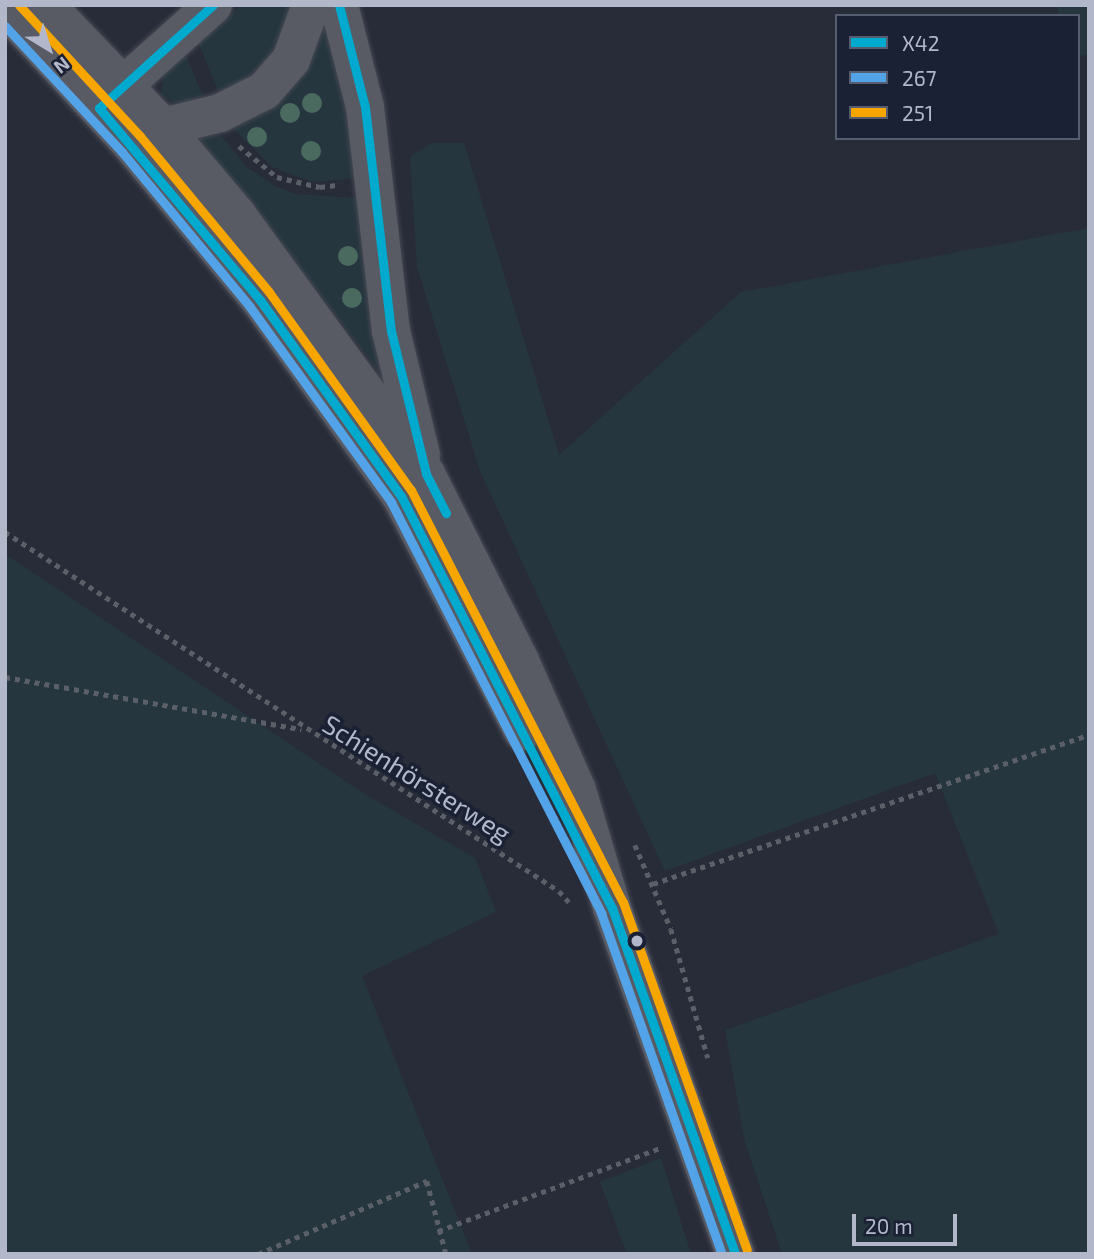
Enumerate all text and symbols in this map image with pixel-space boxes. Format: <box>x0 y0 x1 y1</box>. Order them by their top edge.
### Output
north arrow <box>14 14 84 84</box>
legend <box>835 14 1080 140</box>
text: X42 <box>902 30 940 55</box>
text: N <box>50 53 75 79</box>
text: 267 <box>902 65 937 90</box>
text: 251 <box>902 100 933 125</box>
street label: Schienhörsterweg <box>317 708 517 848</box>
unlabelled marker <box>630 934 644 948</box>
scale bar <box>856 1200 961 1244</box>
text: 20 m <box>865 1213 913 1238</box>

